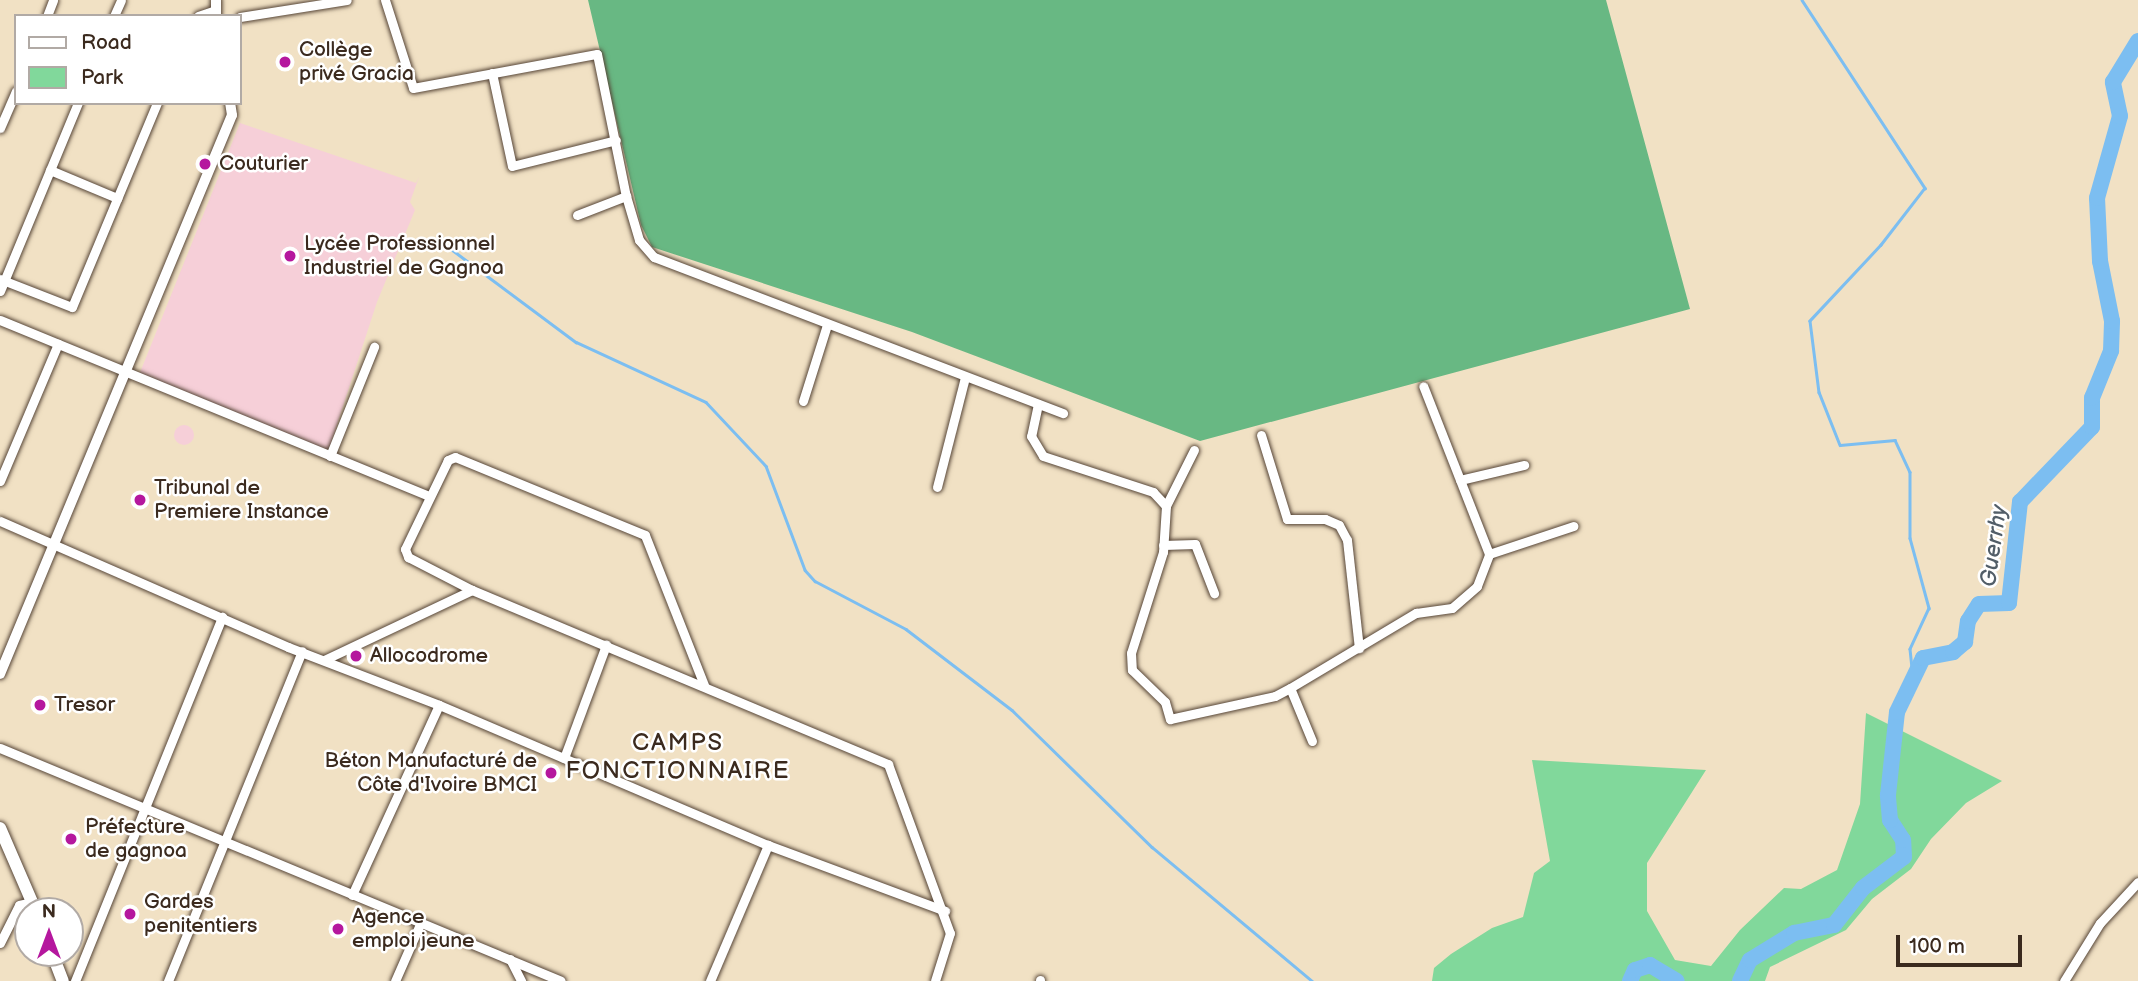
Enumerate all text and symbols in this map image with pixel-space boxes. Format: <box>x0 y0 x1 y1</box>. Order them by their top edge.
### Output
legend <box>14 14 242 105</box>
text: Road <box>81 30 132 55</box>
place label: Collège privé Gracia <box>299 37 414 87</box>
marker: Collège privé Gracia <box>277 54 293 70</box>
text: Park <box>81 65 123 90</box>
place label: Couturier <box>219 151 308 177</box>
marker: Couturier <box>197 156 213 172</box>
place label: Lycée Professionnel Industriel de Gagnoa <box>304 231 504 281</box>
marker: Lycée Professionnel Industriel de Gagnoa <box>282 248 298 264</box>
place label: Tribunal de Premiere Instance <box>154 475 329 525</box>
marker: Tribunal de Premiere Instance <box>132 492 148 508</box>
water label: Guerrhy <box>1975 503 2013 589</box>
place label: Allocodrome <box>370 643 488 669</box>
marker: Allocodrome <box>348 648 364 664</box>
place label: Tresor <box>54 692 115 718</box>
marker: Tresor <box>32 697 48 713</box>
district label: CAMPS FONCTIONNAIRE <box>567 729 789 785</box>
place label: Béton Manufacturé de Côte d'Ivoire BMCI <box>325 748 537 798</box>
marker: Béton Manufacturé de Côte d'Ivoire BMCI <box>543 765 559 781</box>
place label: Préfecture de gagnoa <box>85 814 187 864</box>
marker: Préfecture de gagnoa <box>63 831 79 847</box>
place label: Gardes penitentiers <box>144 889 257 939</box>
north arrow <box>14 897 84 967</box>
text: N <box>42 901 56 924</box>
place label: Agence emploi jeune <box>352 904 474 954</box>
marker: Gardes penitentiers <box>122 906 138 922</box>
marker: Agence emploi jeune <box>330 921 346 937</box>
scale bar <box>1900 922 2026 966</box>
text: 100 m <box>1909 934 1965 959</box>

